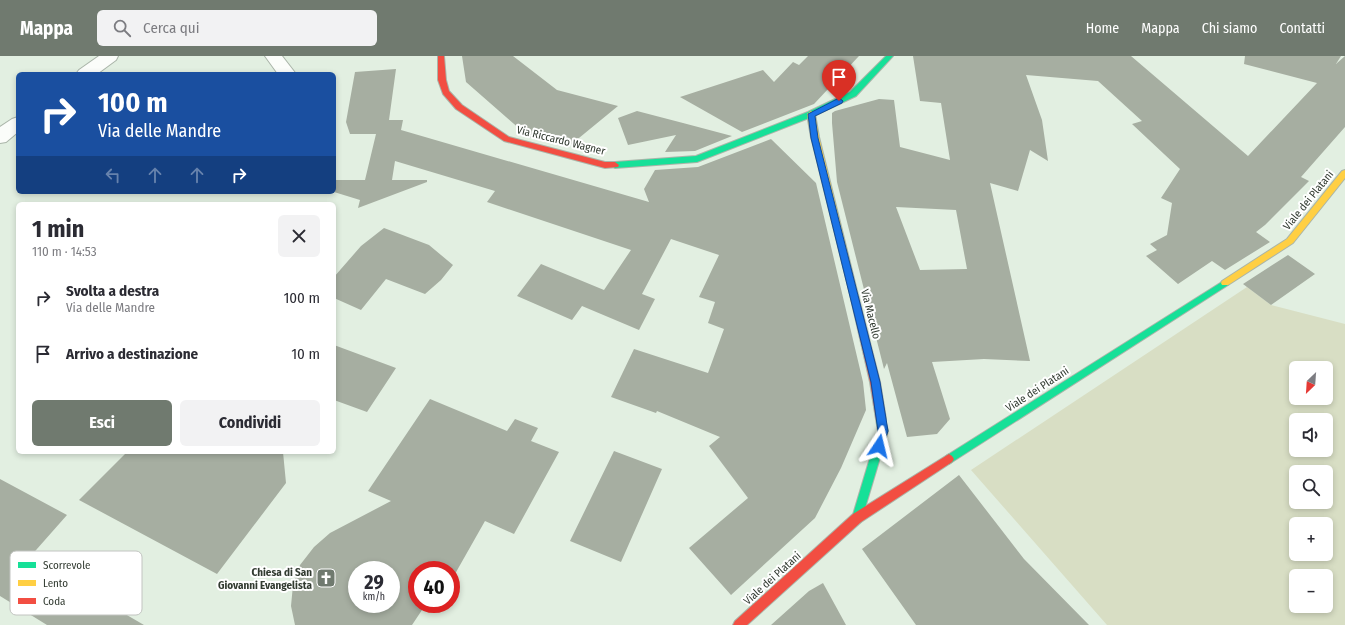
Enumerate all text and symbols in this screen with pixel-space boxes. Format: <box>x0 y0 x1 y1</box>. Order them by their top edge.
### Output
search box <box>97 10 377 46</box>
text: Mappa <box>20 17 73 40</box>
icon: search <box>111 17 133 39</box>
text: Cerca qui <box>143 19 199 37</box>
text: Home <box>1086 20 1119 37</box>
text: Mappa <box>1141 20 1180 37</box>
text: Chi siamo <box>1202 20 1257 37</box>
text: Contatti <box>1279 20 1325 37</box>
pin <box>822 60 856 101</box>
icon: arrive <box>828 66 850 88</box>
text: 100 m <box>98 86 168 119</box>
icon: right <box>32 88 84 140</box>
text: Via delle Mandre <box>98 120 221 142</box>
street label: Via Riccardo Wagner <box>515 123 607 158</box>
icon: left <box>102 164 124 186</box>
icon: ahead <box>144 164 166 186</box>
icon: ahead <box>186 164 208 186</box>
icon: right <box>228 164 250 186</box>
street label: Viale dei Platani <box>1280 168 1336 233</box>
text: 1 min <box>32 215 84 243</box>
button: close <box>278 215 320 257</box>
text: 110 m · 14:53 <box>32 244 97 259</box>
text: Svolta a destra <box>66 282 159 300</box>
icon: right <box>32 287 54 309</box>
street label: Via Macello <box>858 288 883 341</box>
text: 100 m <box>283 289 320 307</box>
text: Via delle Mandre <box>66 300 155 315</box>
icon: arrive <box>32 343 54 365</box>
text: Arrivo a destinazione <box>66 345 198 363</box>
text: 10 m <box>291 345 320 363</box>
north arrow <box>1289 361 1333 405</box>
map controls <box>1289 361 1333 613</box>
street label: Viale dei Platani <box>1003 364 1071 415</box>
button: Esci <box>32 400 172 446</box>
button: Condividi <box>180 400 320 446</box>
button: sound <box>1289 413 1333 457</box>
position arrow <box>858 425 900 467</box>
button: search <box>1289 465 1333 509</box>
button: + <box>1289 517 1333 561</box>
street label: Viale dei Platani <box>741 549 804 607</box>
legend <box>10 551 142 615</box>
text: Scorrevole <box>43 559 90 572</box>
speed limit sign: 40 <box>408 561 460 613</box>
place label: Chiesa di San Giovanni Evangelista <box>218 566 313 592</box>
church icon: Chiesa di San Giovanni Evangelista <box>315 567 337 589</box>
button: − <box>1289 569 1333 613</box>
text: 29 <box>364 570 384 594</box>
text: Lento <box>43 577 68 590</box>
text: km/h <box>363 591 385 603</box>
text: Coda <box>43 595 65 608</box>

